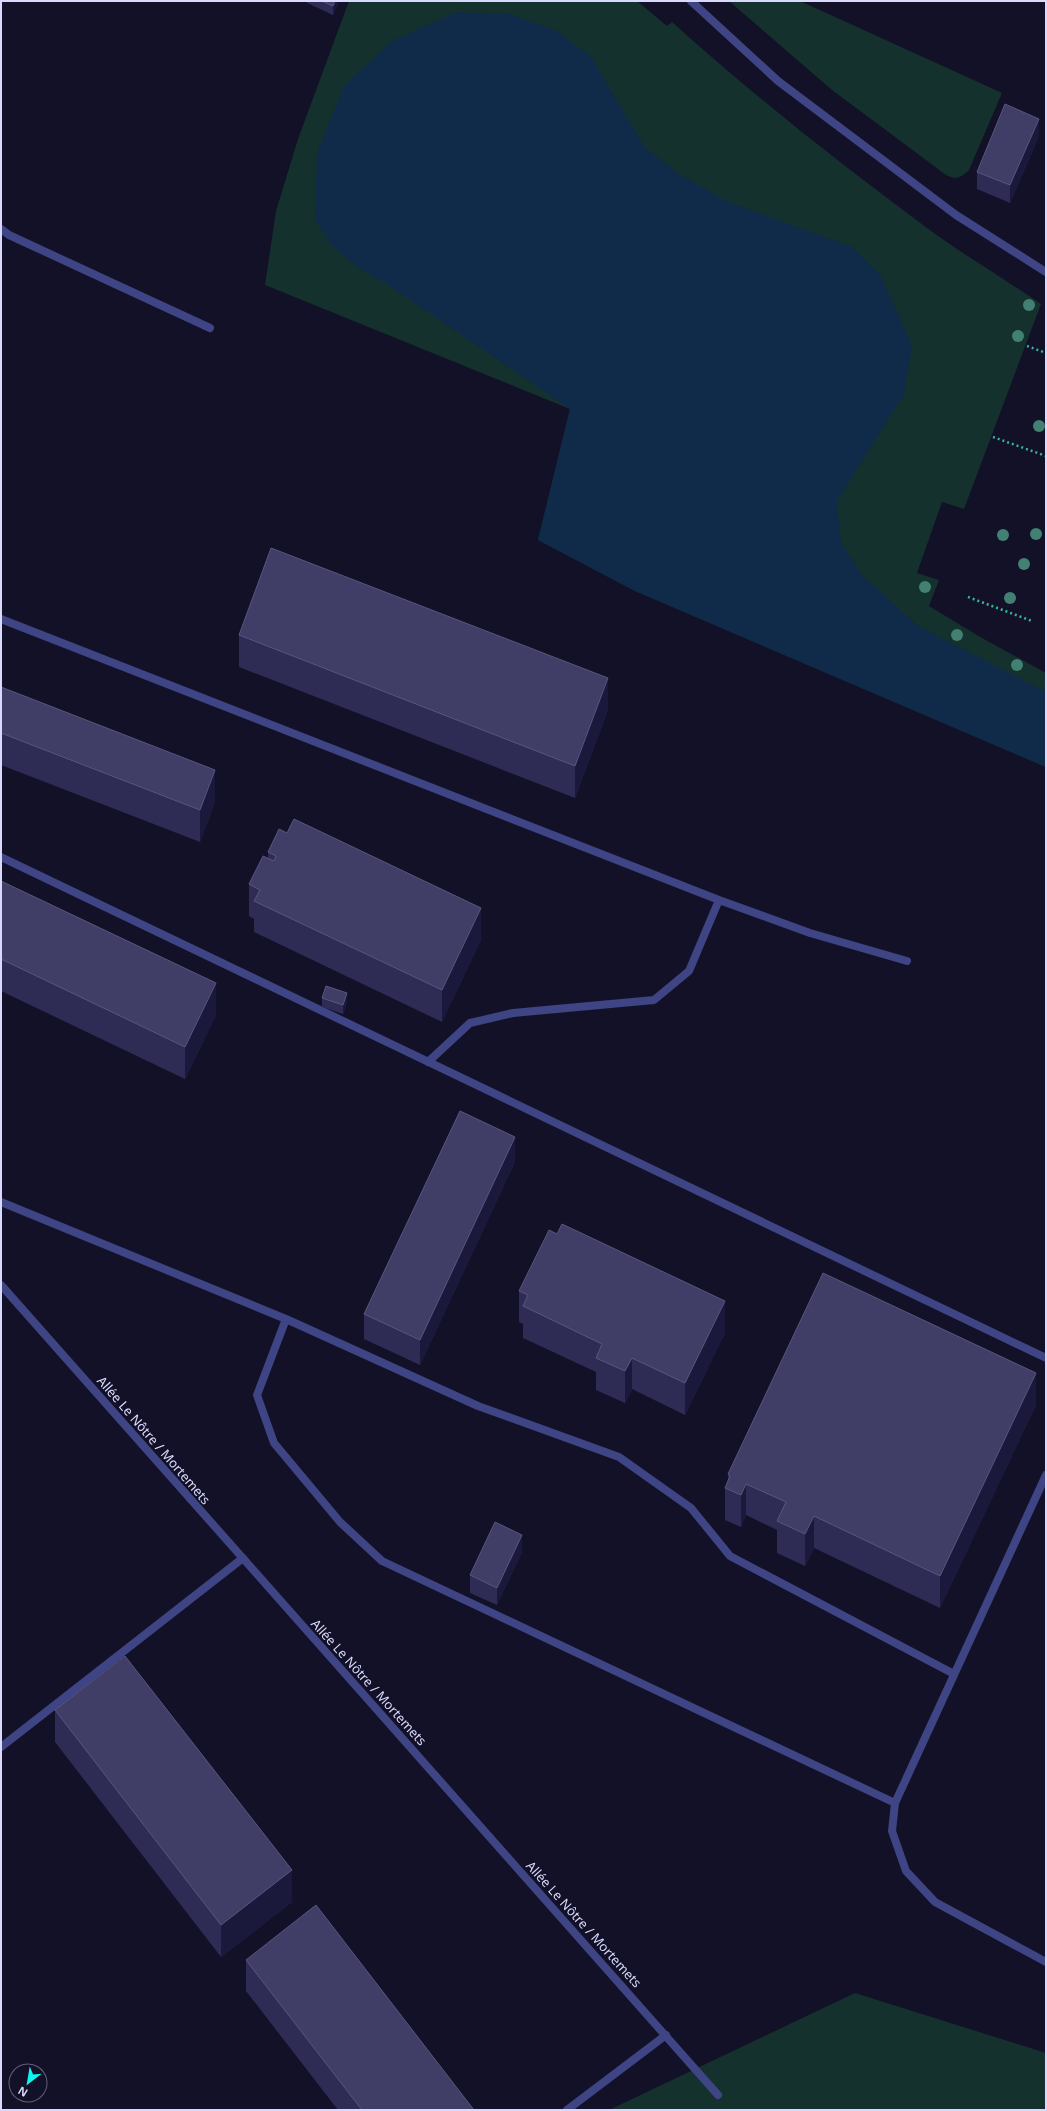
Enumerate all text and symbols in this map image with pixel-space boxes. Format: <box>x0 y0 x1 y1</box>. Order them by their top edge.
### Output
street label: Allée Le Nôtre / Mortemets <box>93 1372 215 1508</box>
street label: Allée Le Nôtre / Mortemets <box>307 1615 431 1749</box>
street label: Allée Le Nôtre / Mortemets <box>522 1857 646 1991</box>
north arrow <box>8 2063 48 2103</box>
text: N <box>15 2083 30 2101</box>

